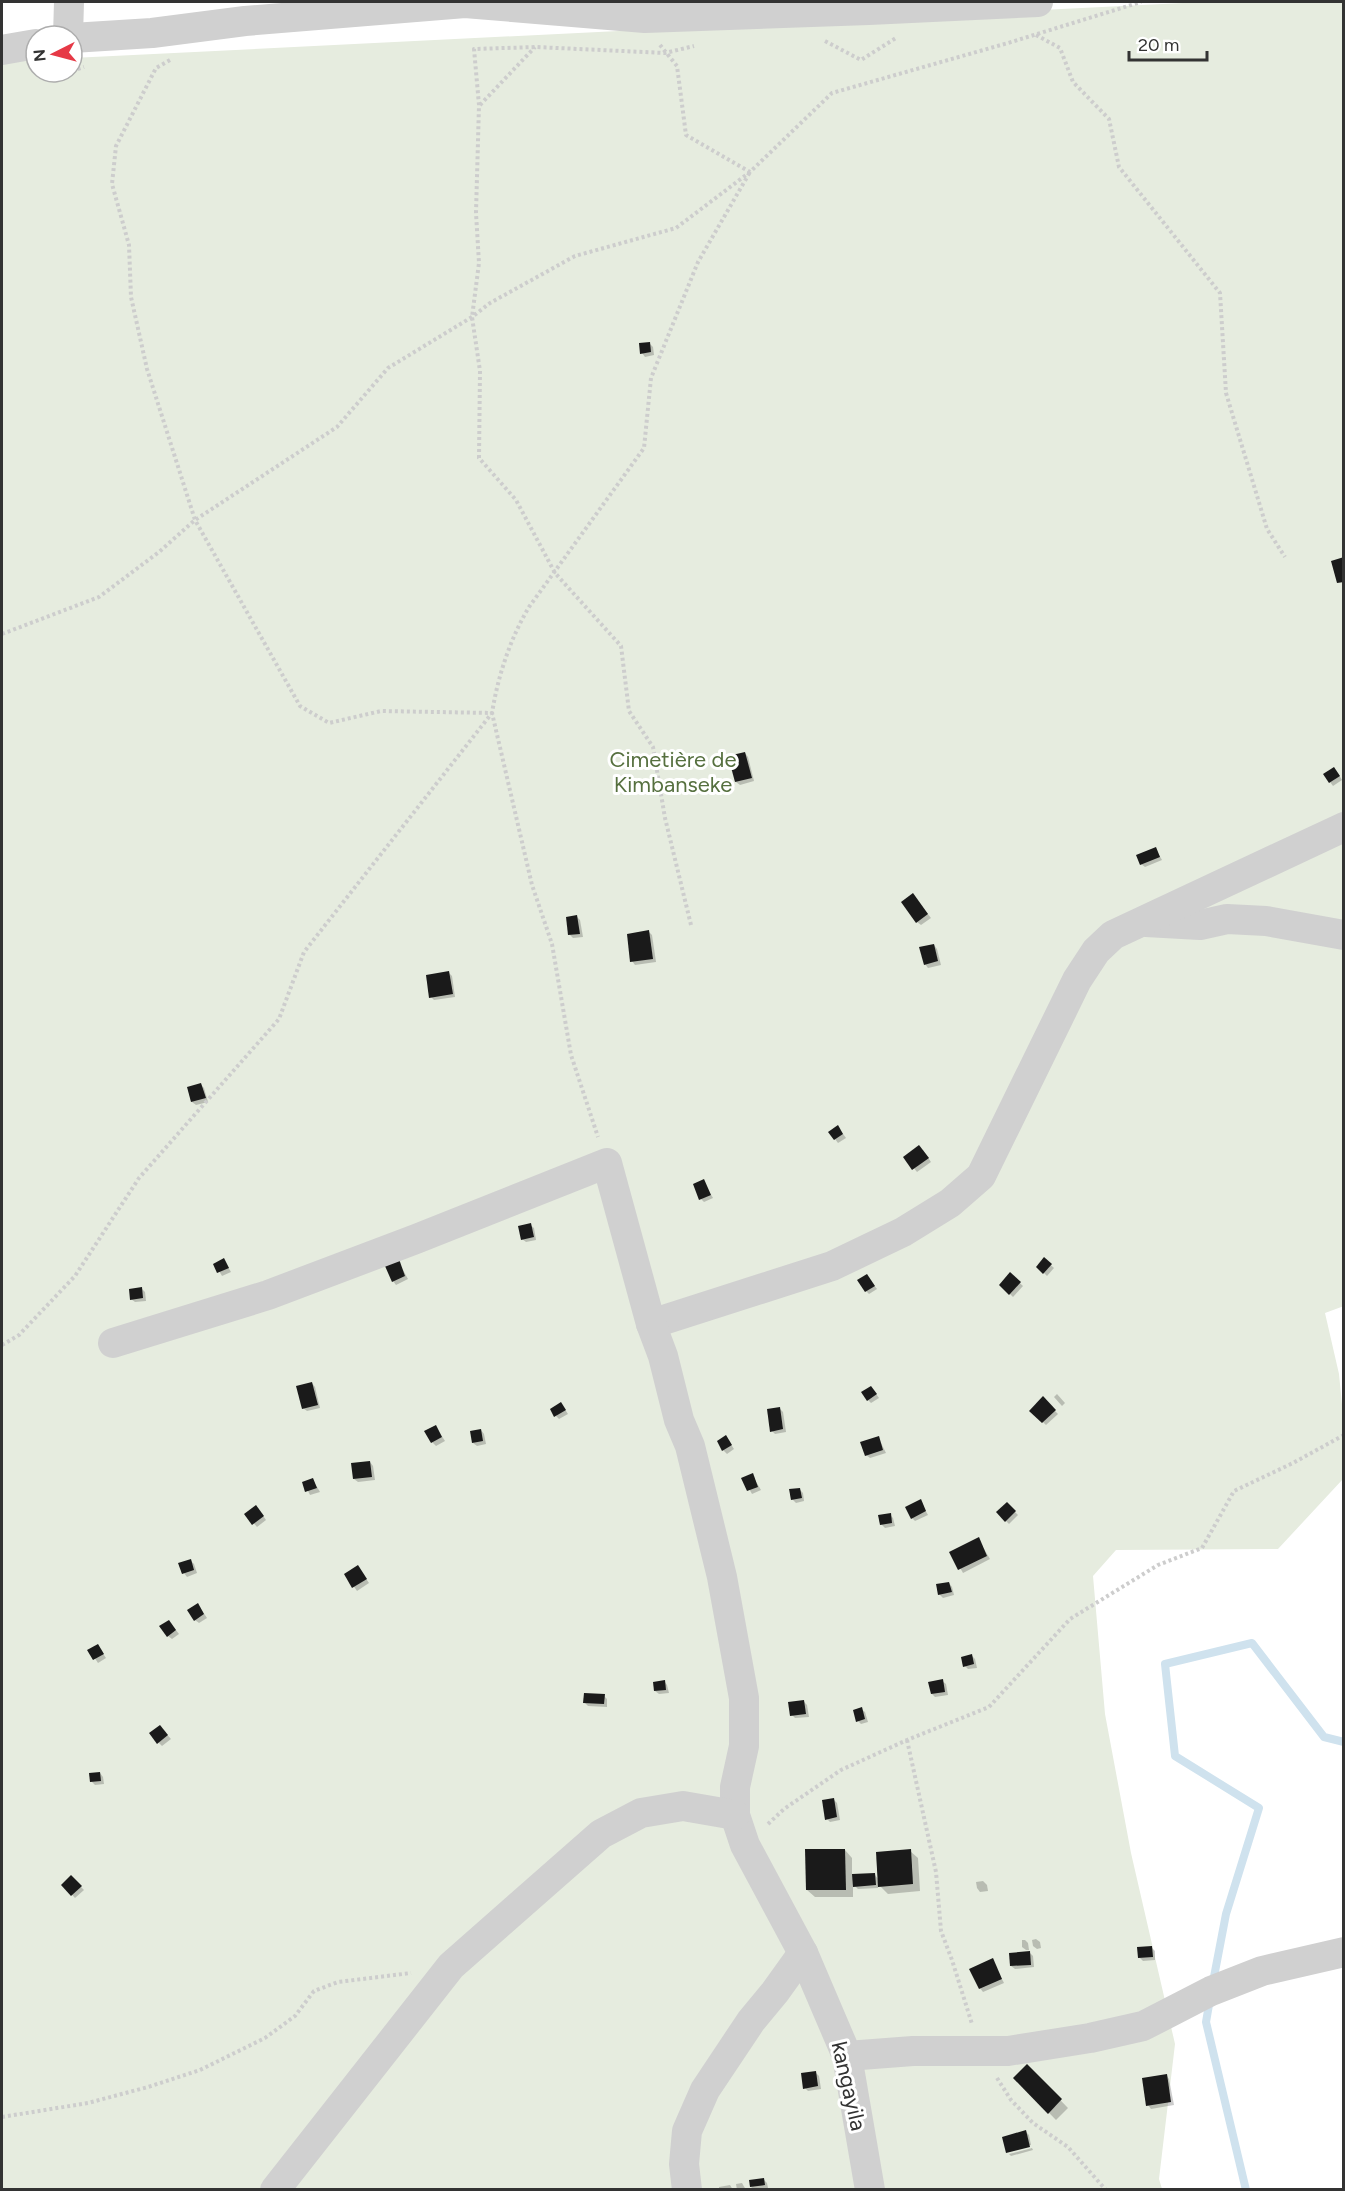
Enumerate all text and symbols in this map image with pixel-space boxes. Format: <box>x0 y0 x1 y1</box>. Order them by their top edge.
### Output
north arrow <box>24 24 84 84</box>
scale bar <box>1129 24 1207 62</box>
text: 20 m <box>1138 34 1179 56</box>
text: N <box>29 48 50 63</box>
park label: Cimetière de Kimbanseke <box>610 746 736 798</box>
street label: kangayila <box>826 2039 872 2133</box>

